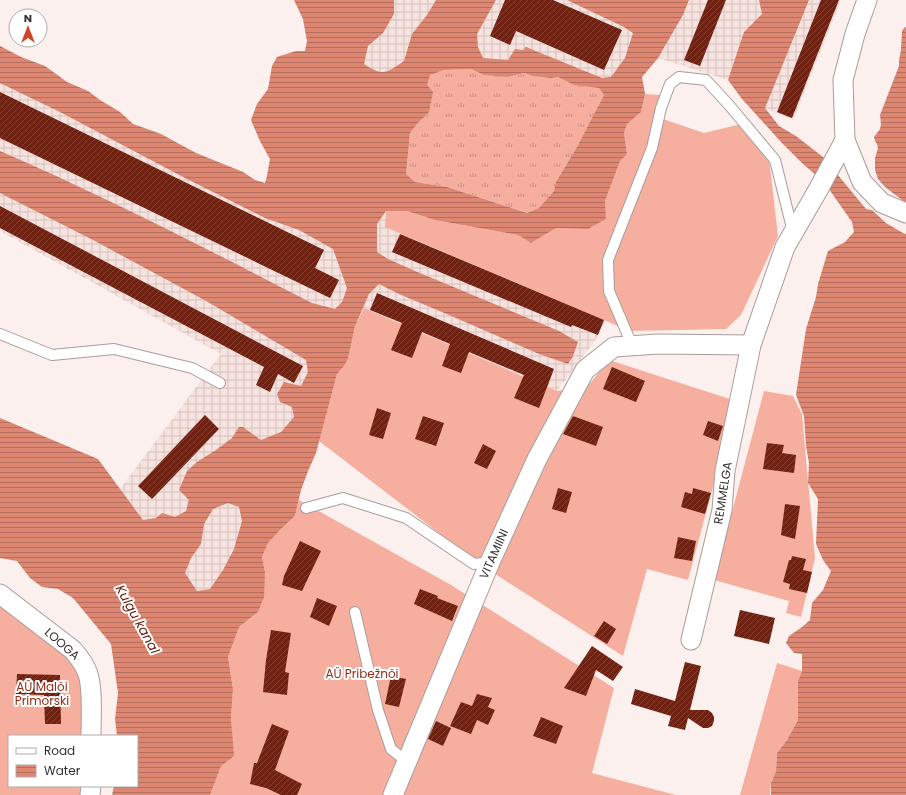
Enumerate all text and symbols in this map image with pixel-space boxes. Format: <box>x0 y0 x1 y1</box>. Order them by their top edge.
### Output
north arrow <box>8 8 48 48</box>
text: N <box>24 10 32 26</box>
street label: REMMELGA <box>709 461 736 525</box>
street label: VITAMIINI <box>475 526 512 582</box>
water label: Kulgu kanal <box>111 581 165 658</box>
street label: LOOGA <box>41 624 84 664</box>
park label: AÜ Pribežnõi <box>325 665 399 682</box>
park label: AÜ Malõi Primorski <box>15 678 69 709</box>
legend <box>8 735 138 787</box>
text: Road <box>44 742 75 759</box>
text: Water <box>44 762 81 779</box>

